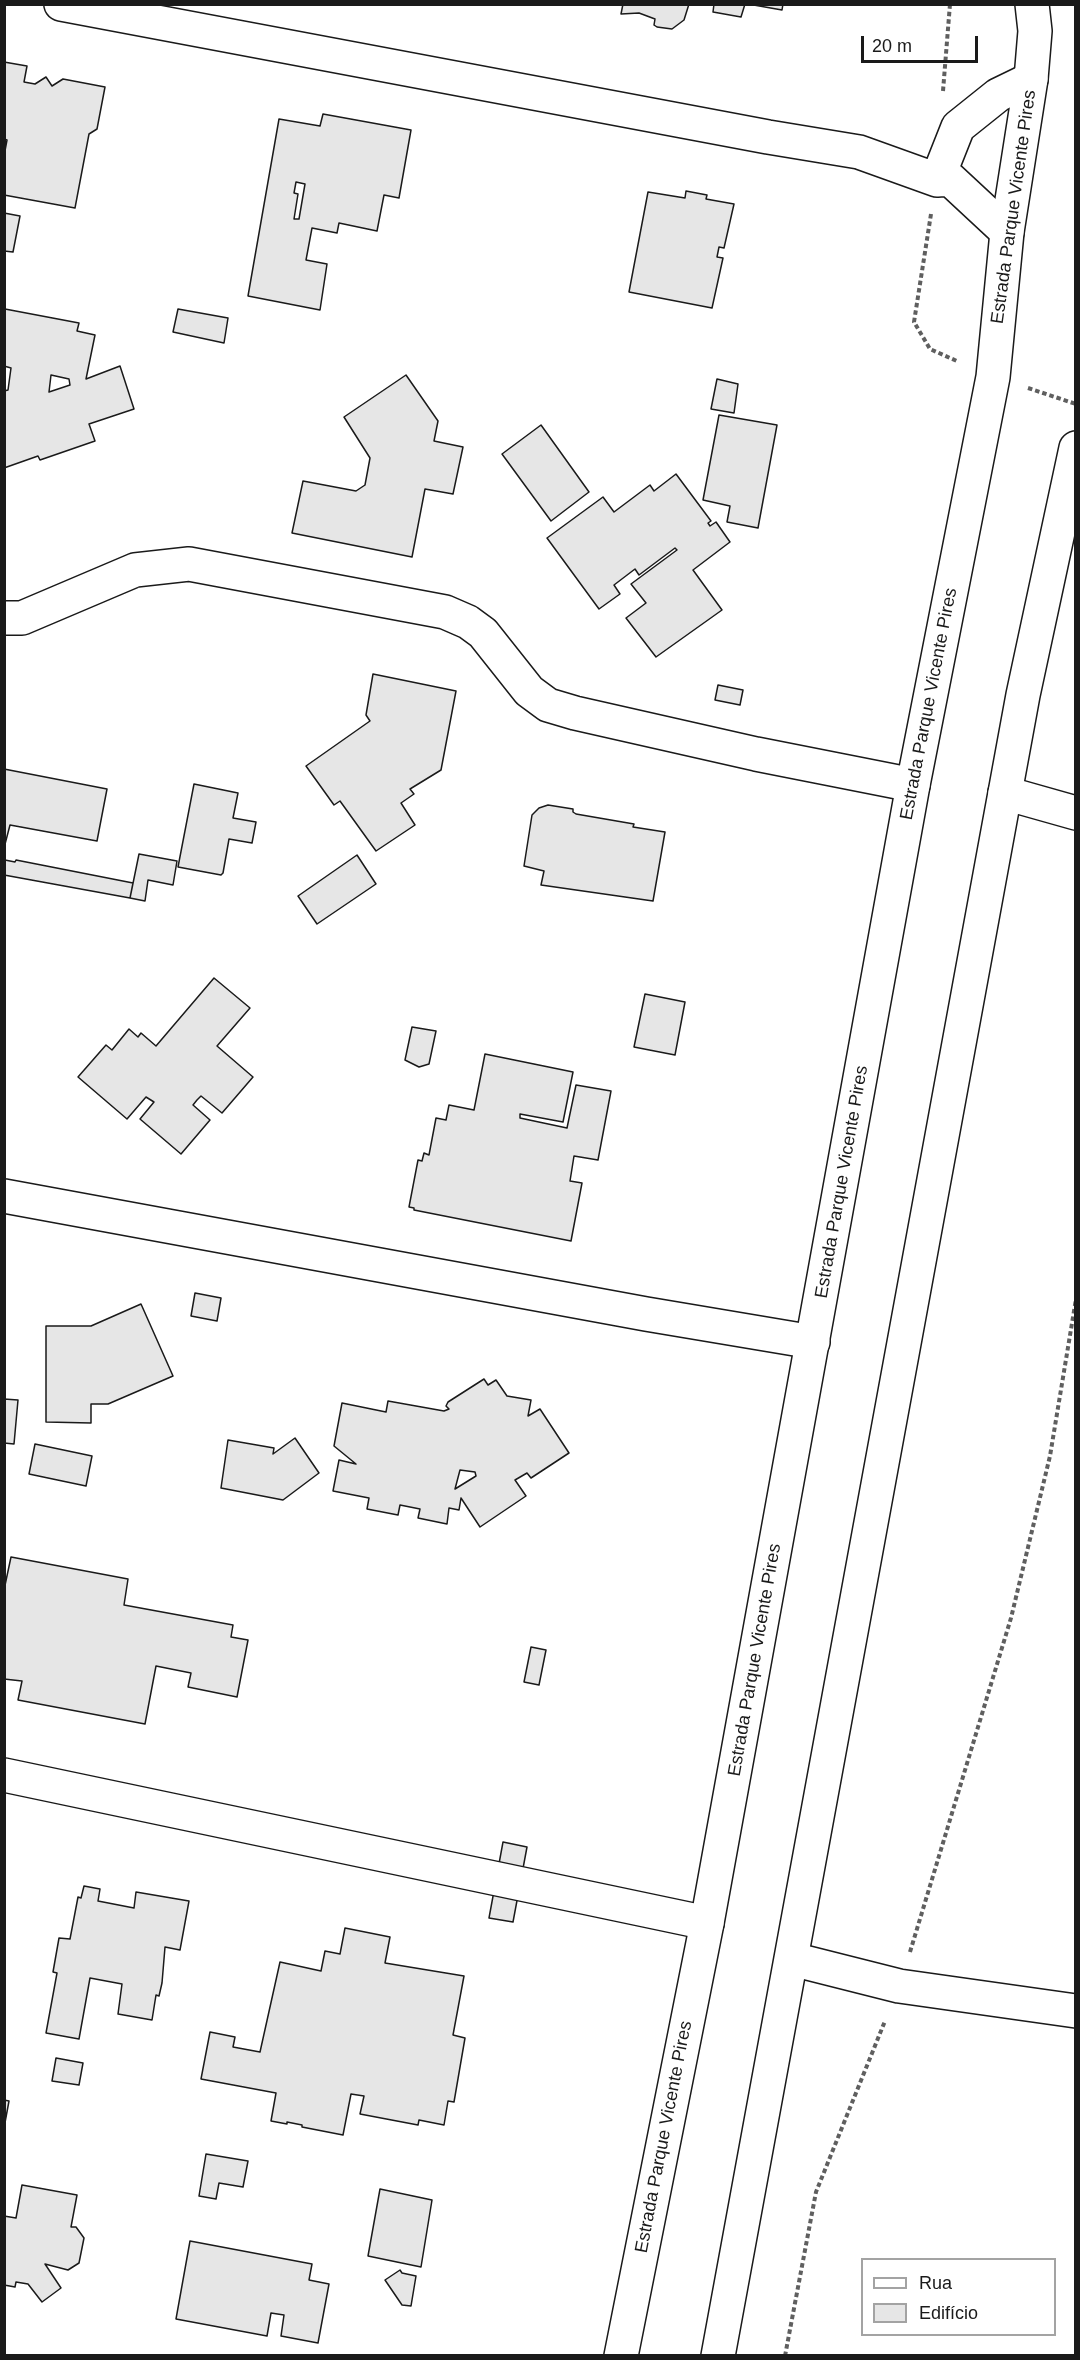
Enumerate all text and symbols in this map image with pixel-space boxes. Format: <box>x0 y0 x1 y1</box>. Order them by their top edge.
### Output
scale bar <box>864 24 981 62</box>
text: 20 m <box>872 36 912 56</box>
street label: Estrada Parque Vicente Pires <box>987 89 1041 325</box>
street label: Estrada Parque Vicente Pires <box>896 586 962 822</box>
street label: Estrada Parque Vicente Pires <box>811 1064 873 1300</box>
street label: Estrada Parque Vicente Pires <box>724 1542 786 1778</box>
street label: Estrada Parque Vicente Pires <box>631 2019 697 2255</box>
legend <box>861 2258 1056 2336</box>
text: Rua <box>919 2273 952 2293</box>
text: Edifício <box>919 2303 978 2323</box>

